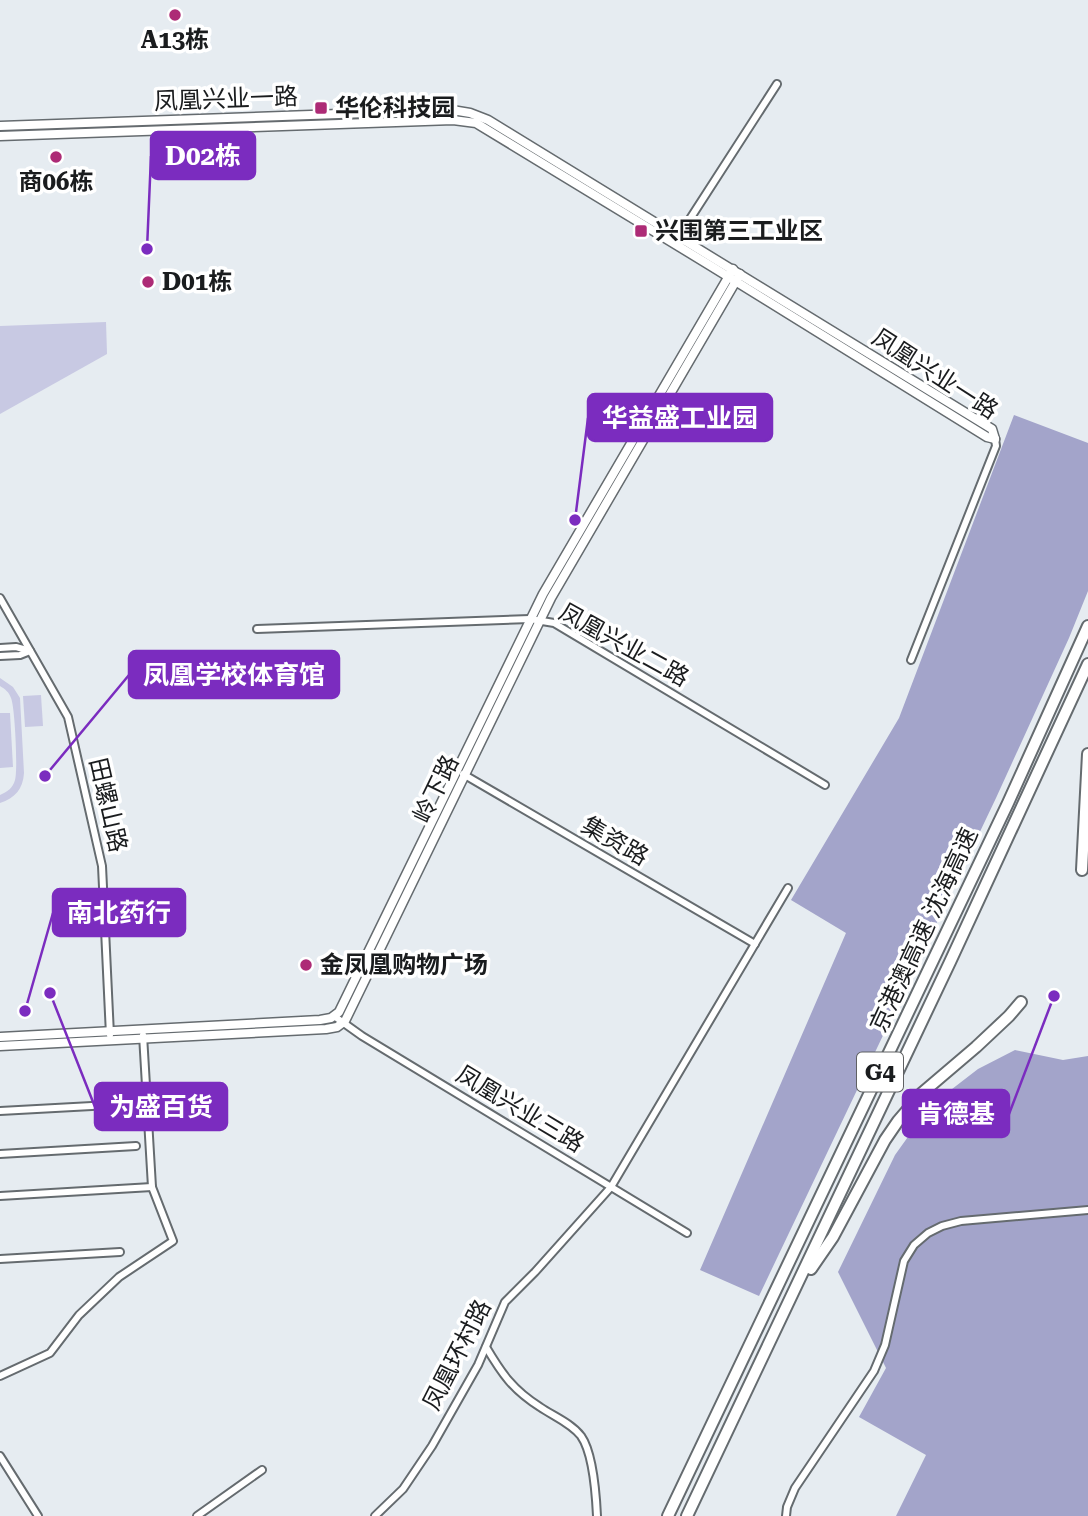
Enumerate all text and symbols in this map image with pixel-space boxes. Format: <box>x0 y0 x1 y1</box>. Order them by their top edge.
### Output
marker: A13栋 <box>167 7 183 23</box>
place label: A13栋 <box>141 26 209 54</box>
street label: 凤凰兴业一路 <box>154 82 298 116</box>
place label: 华伦科技园 <box>335 94 455 122</box>
marker: 华伦科技园 <box>313 100 329 116</box>
callout: D02栋 <box>151 132 255 179</box>
text: D02栋 <box>165 141 241 171</box>
marker: 商06栋 <box>48 149 64 165</box>
place label: 商06栋 <box>19 168 93 196</box>
place label: 兴围第三工业区 <box>655 217 823 245</box>
marker: 兴围第三工业区 <box>633 223 649 239</box>
place label: D01栋 <box>162 268 232 296</box>
marker: D01栋 <box>140 274 156 290</box>
street label: 凤凰兴业一路 <box>867 323 1003 425</box>
callout: 华益盛工业园 <box>588 394 772 441</box>
text: 华益盛工业园 <box>602 403 758 433</box>
street label: 凤凰兴业二路 <box>554 598 694 692</box>
callout: 凤凰学校体育馆 <box>129 651 339 698</box>
text: 凤凰学校体育馆 <box>143 660 325 690</box>
street label: 岭下路 <box>408 751 464 827</box>
street label: 田螺山路 <box>84 755 132 855</box>
street label: 集资路 <box>577 811 653 871</box>
street label: 京港澳高速 沈海高速 <box>864 823 984 1037</box>
callout: 南北药行 <box>53 889 185 936</box>
text: 南北药行 <box>67 898 171 928</box>
place label: 金凤凰购物广场 <box>320 951 488 979</box>
marker: 金凤凰购物广场 <box>298 957 314 973</box>
road number: G4 <box>857 1052 903 1092</box>
street label: 凤凰兴业三路 <box>451 1060 589 1158</box>
callout: 为盛百货 <box>95 1083 227 1130</box>
callout: 肯德基 <box>903 1090 1009 1137</box>
text: 为盛百货 <box>109 1092 213 1122</box>
text: 肯德基 <box>917 1099 995 1129</box>
street label: 凤凰环村路 <box>417 1295 497 1415</box>

